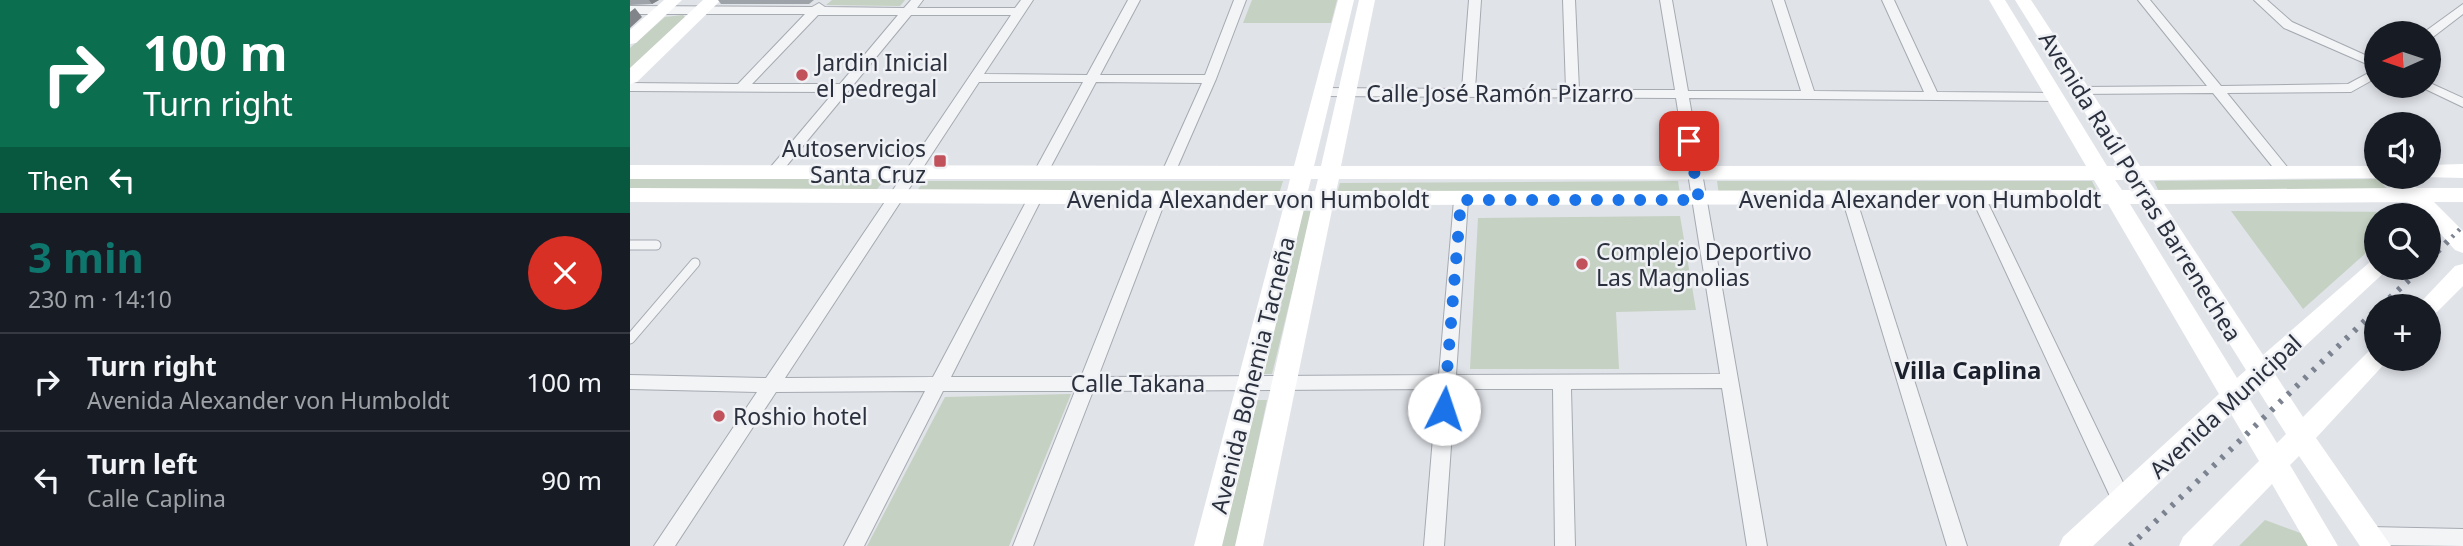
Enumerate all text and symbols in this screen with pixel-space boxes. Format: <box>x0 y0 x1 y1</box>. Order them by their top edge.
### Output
text: 100 m <box>143 19 288 85</box>
north arrow <box>2364 21 2441 98</box>
map controls <box>2364 21 2441 371</box>
street label: Avenida Raúl Porras Barrenechea <box>2032 25 2250 347</box>
icon: right <box>28 28 119 119</box>
place label: Jardin Inicial el pedregal <box>814 46 948 104</box>
marker: Jardin Inicial el pedregal <box>794 67 810 83</box>
street label: Calle José Ramón Pizarro <box>1366 77 1634 109</box>
text: Turn right <box>143 82 293 125</box>
pin <box>1659 111 1719 171</box>
button: sound <box>2364 112 2441 189</box>
icon: arrive <box>1670 122 1708 160</box>
place label: Autoservicios Santa Cruz <box>782 132 926 190</box>
marker: Autoservicios Santa Cruz <box>932 153 948 169</box>
icon: left <box>103 161 141 199</box>
text: Then <box>28 162 89 198</box>
street label: Avenida Alexander von Humboldt <box>1067 183 1429 215</box>
street label: Avenida Alexander von Humboldt <box>1739 183 2101 215</box>
button: search <box>2364 203 2441 280</box>
text: 3 min <box>28 228 144 285</box>
street label: Avenida Bohemia Tacneña <box>1202 233 1302 517</box>
place label: Complejo Deportivo Las Magnolias <box>1596 235 1812 293</box>
button: close <box>528 236 602 310</box>
marker: Complejo Deportivo Las Magnolias <box>1574 256 1590 272</box>
text: 230 m · 14:10 <box>28 283 172 315</box>
button: + <box>2364 294 2441 371</box>
street label: Avenida Municipal <box>2142 327 2308 485</box>
text: Turn right <box>87 348 217 384</box>
district label: Villa Caplina <box>1895 353 2041 386</box>
icon: right <box>28 363 66 401</box>
text: 100 m <box>526 364 602 400</box>
street label: Calle Takana <box>1071 367 1205 399</box>
position arrow <box>1407 372 1481 446</box>
text: Avenida Alexander von Humboldt <box>87 384 450 416</box>
place label: Roshio hotel <box>733 400 868 432</box>
marker: Roshio hotel <box>711 408 727 424</box>
text: Turn left <box>87 446 198 482</box>
icon: left <box>28 461 66 499</box>
text: 90 m <box>541 462 602 498</box>
text: Calle Caplina <box>87 482 226 514</box>

